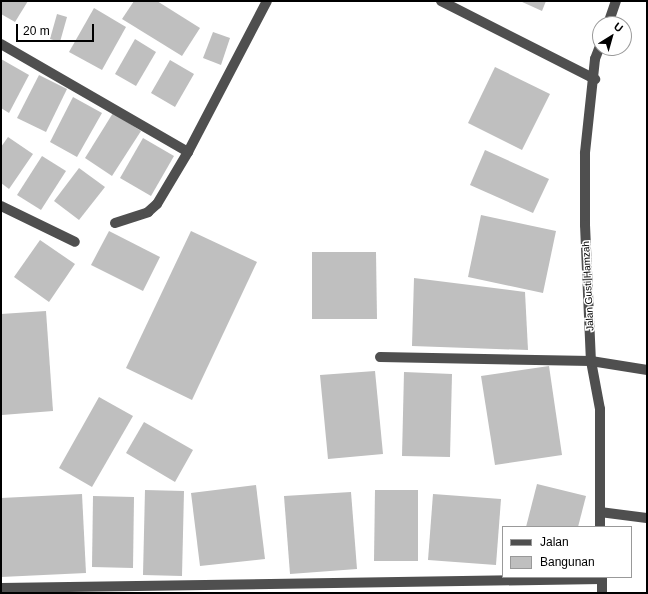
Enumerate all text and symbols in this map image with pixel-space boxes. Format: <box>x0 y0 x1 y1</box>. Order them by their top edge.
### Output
scale bar <box>18 16 96 42</box>
north arrow <box>592 16 632 56</box>
text: U <box>612 20 625 34</box>
text: 20 m <box>23 24 50 38</box>
street label: Jalan Gusti Hamzah <box>580 241 596 331</box>
legend <box>502 526 632 578</box>
text: Jalan <box>540 535 569 549</box>
text: Bangunan <box>540 555 595 569</box>

